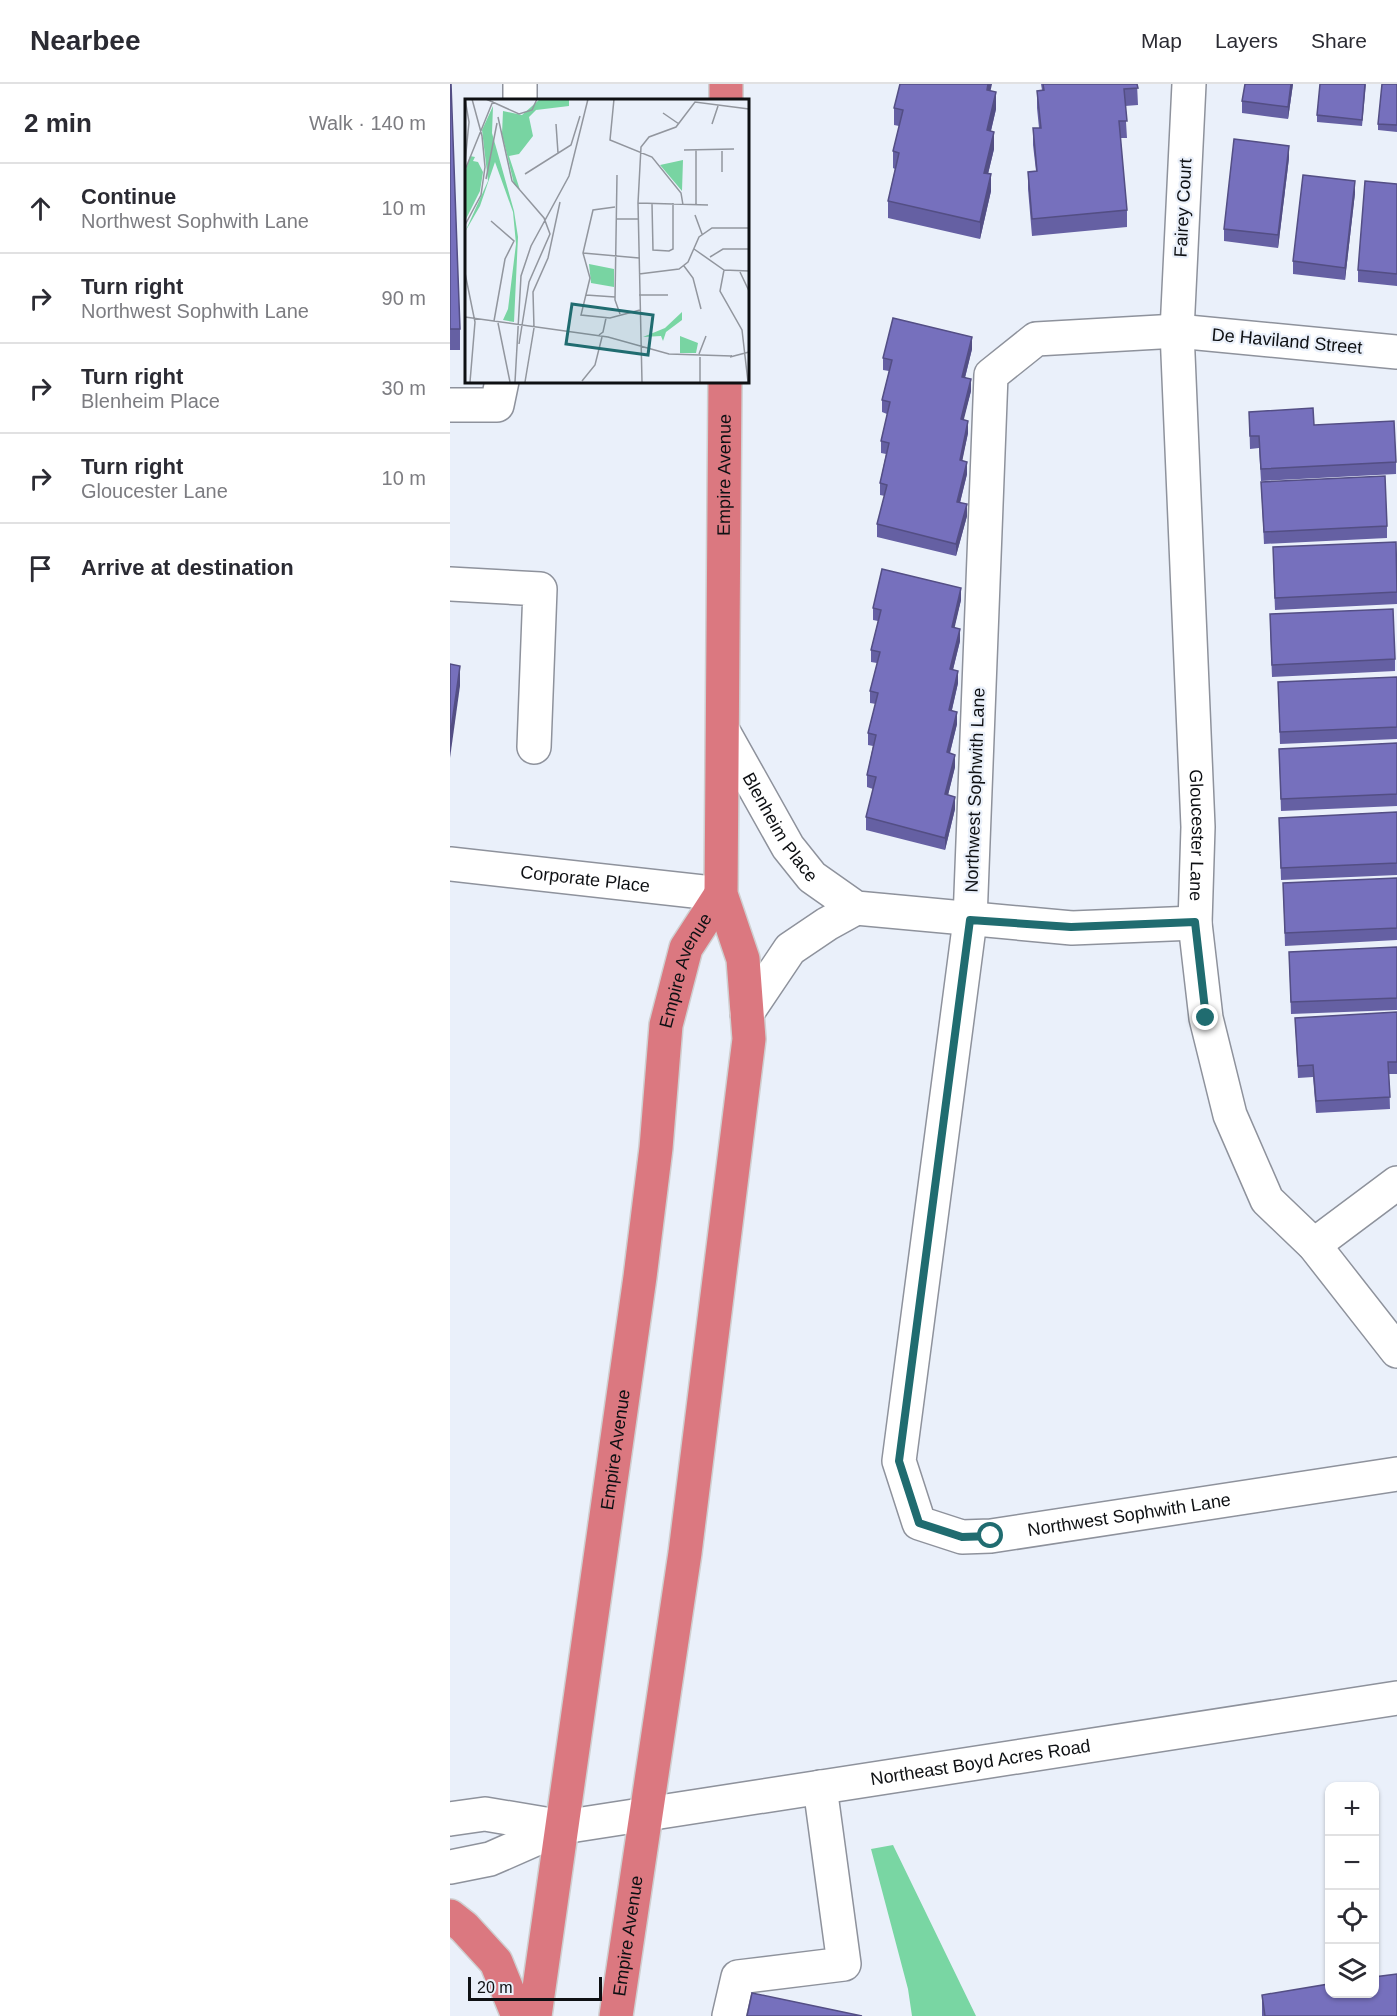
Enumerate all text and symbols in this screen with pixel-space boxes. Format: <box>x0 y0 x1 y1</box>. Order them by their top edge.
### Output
text: Nearbee <box>30 25 141 56</box>
text: Map <box>1141 29 1182 52</box>
text: Layers <box>1215 29 1278 52</box>
text: Share <box>1311 29 1367 52</box>
inset map <box>465 99 748 382</box>
text: 2 min <box>24 108 92 138</box>
text: Walk · 140 m <box>309 112 426 134</box>
street label: Fairey Court <box>1170 158 1196 258</box>
text: Continue <box>81 184 176 209</box>
icon: ahead <box>24 192 57 225</box>
text: 10 m <box>382 197 426 219</box>
text: Northwest Sophwith Lane <box>81 210 309 232</box>
text: Turn right <box>81 274 183 299</box>
icon: right <box>24 282 57 315</box>
text: 90 m <box>382 287 426 309</box>
text: Northwest Sophwith Lane <box>81 300 309 322</box>
street label: De Haviland Street <box>1211 324 1363 358</box>
text: Turn right <box>81 364 183 389</box>
icon: right <box>24 372 57 405</box>
text: 30 m <box>382 377 426 399</box>
text: Blenheim Place <box>81 390 220 412</box>
street label: Empire Avenue <box>714 414 735 536</box>
text: Turn right <box>81 454 183 479</box>
icon: right <box>24 462 57 495</box>
text: 10 m <box>382 467 426 489</box>
text: Gloucester Lane <box>81 480 228 502</box>
icon: arrive <box>24 552 57 585</box>
text: Arrive at destination <box>81 555 294 580</box>
street label: Northwest Sophwith Lane <box>961 687 989 893</box>
street label: Blenheim Place <box>738 769 822 886</box>
street label: Gloucester Lane <box>1186 769 1208 902</box>
street label: Corporate Place <box>519 862 651 896</box>
street label: Empire Avenue <box>656 909 716 1030</box>
route end <box>1192 1004 1218 1030</box>
street label: Empire Avenue <box>597 1388 634 1511</box>
street label: Northwest Sophwith Lane <box>1026 1490 1232 1540</box>
route start <box>977 1522 1003 1548</box>
street label: Northeast Boyd Acres Road <box>869 1736 1092 1789</box>
map controls <box>1325 1782 1379 1998</box>
button: + <box>1325 1782 1379 1836</box>
button: − <box>1325 1836 1379 1890</box>
street label: Empire Avenue <box>609 1874 647 1998</box>
button: locate <box>1325 1890 1379 1944</box>
button: layers <box>1325 1944 1379 1998</box>
scale bar <box>468 1974 602 2002</box>
text: 20 m <box>477 1979 513 1996</box>

